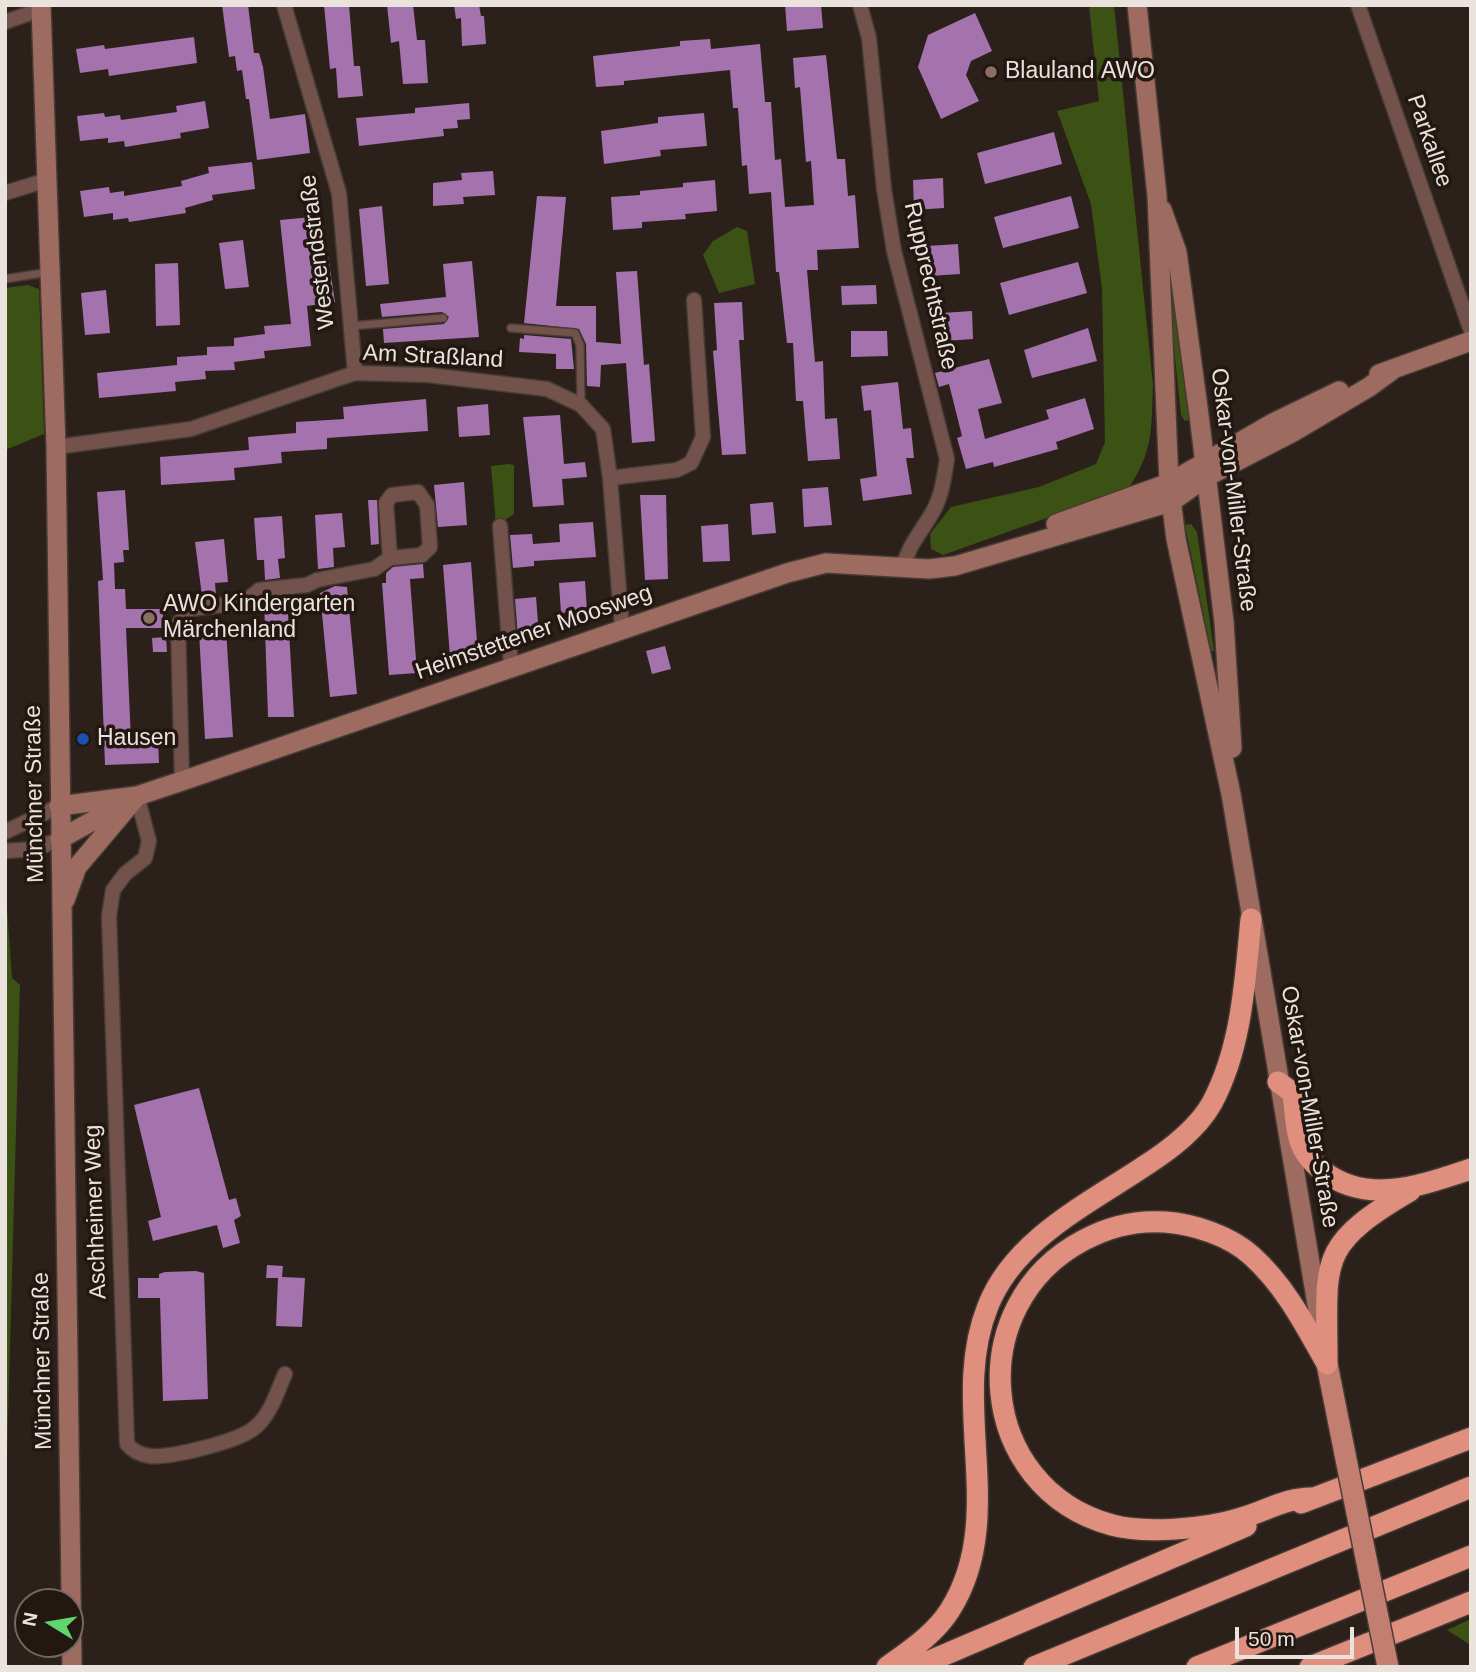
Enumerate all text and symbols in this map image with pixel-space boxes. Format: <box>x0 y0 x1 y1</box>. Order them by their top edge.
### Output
place label: Blauland AWO <box>1005 58 1155 86</box>
marker: Blauland AWO <box>983 64 999 80</box>
street label: Parkallee <box>1400 91 1458 191</box>
street label: Westendstraße <box>295 173 341 331</box>
street label: Rupprechtstraße <box>897 199 963 373</box>
street label: Am Straßland <box>362 340 504 374</box>
street label: Oskar-von-Miller-Straße <box>1204 367 1262 613</box>
street label: Heimstettener Moosweg <box>412 580 656 686</box>
place label: AWO Kindergarten Märchenland <box>163 591 355 645</box>
marker: AWO Kindergarten Märchenland <box>141 610 157 626</box>
street label: Münchner Straße <box>20 705 50 883</box>
place label: Hausen <box>97 725 176 753</box>
marker: Hausen <box>75 731 91 747</box>
street label: Oskar-von-Miller-Straße <box>1274 984 1344 1230</box>
street label: Aschheimer Weg <box>79 1124 113 1300</box>
street label: Münchner Straße <box>28 1272 58 1450</box>
north arrow <box>14 1588 84 1658</box>
text: N <box>18 1611 41 1628</box>
scale bar <box>1238 1612 1357 1656</box>
text: 50 m <box>1248 1627 1295 1650</box>

